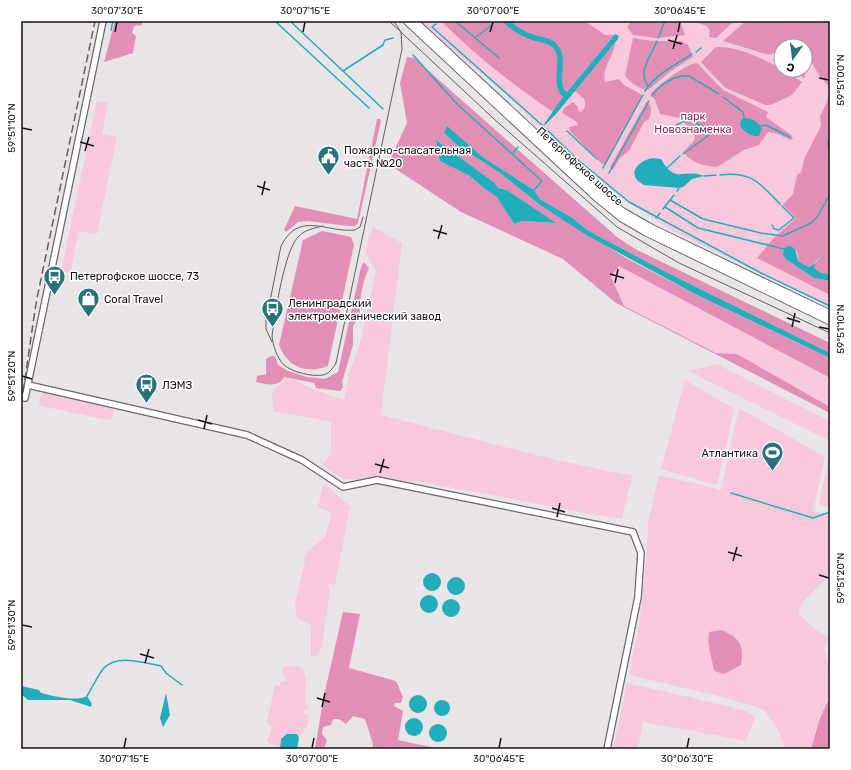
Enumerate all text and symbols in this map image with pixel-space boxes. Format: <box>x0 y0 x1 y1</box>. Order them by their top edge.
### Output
text: 30°07'30"E <box>91 5 143 17</box>
text: 30°07'15"E <box>280 5 330 17</box>
text: 30°07'00"E <box>467 5 519 17</box>
text: 30°06'45"E <box>654 5 706 17</box>
north arrow <box>773 38 813 78</box>
text: 59°51'00"N <box>835 54 847 106</box>
text: С <box>785 60 796 74</box>
text: 59°51'10"N <box>6 103 18 153</box>
park label: парк Новознаменка <box>654 110 732 136</box>
street label: Петергофское шоссе <box>534 124 625 208</box>
public building icon: Пожарно-спасательная часть №20 <box>316 143 342 176</box>
place label: Пожарно-спасательная часть №20 <box>344 144 471 170</box>
bus stop icon: Петергофское шоссе, 73 <box>42 263 68 296</box>
place label: Петергофское шоссе, 73 <box>70 270 199 283</box>
shop icon: Coral Travel <box>76 286 102 319</box>
place label: Coral Travel <box>104 293 163 306</box>
bus stop icon: Ленинградский электромеханический завод <box>260 296 286 329</box>
place label: Ленинградский электромеханический завод <box>288 297 441 323</box>
text: 59°51'10"N <box>835 304 847 354</box>
text: 59°51'20"N <box>6 350 18 401</box>
bus stop icon: ЛЭМЗ <box>134 372 160 405</box>
place label: ЛЭМЗ <box>162 379 193 392</box>
sports icon: Атлантика <box>760 440 786 473</box>
place label: Атлантика <box>702 447 758 460</box>
text: 59°51'20"N <box>835 552 847 603</box>
text: 59°51'30"N <box>6 599 18 651</box>
text: 30°07'15"E <box>99 753 149 765</box>
text: 30°07'00"E <box>286 753 338 765</box>
text: 30°06'45"E <box>473 753 525 765</box>
text: 30°06'30"E <box>661 753 713 765</box>

